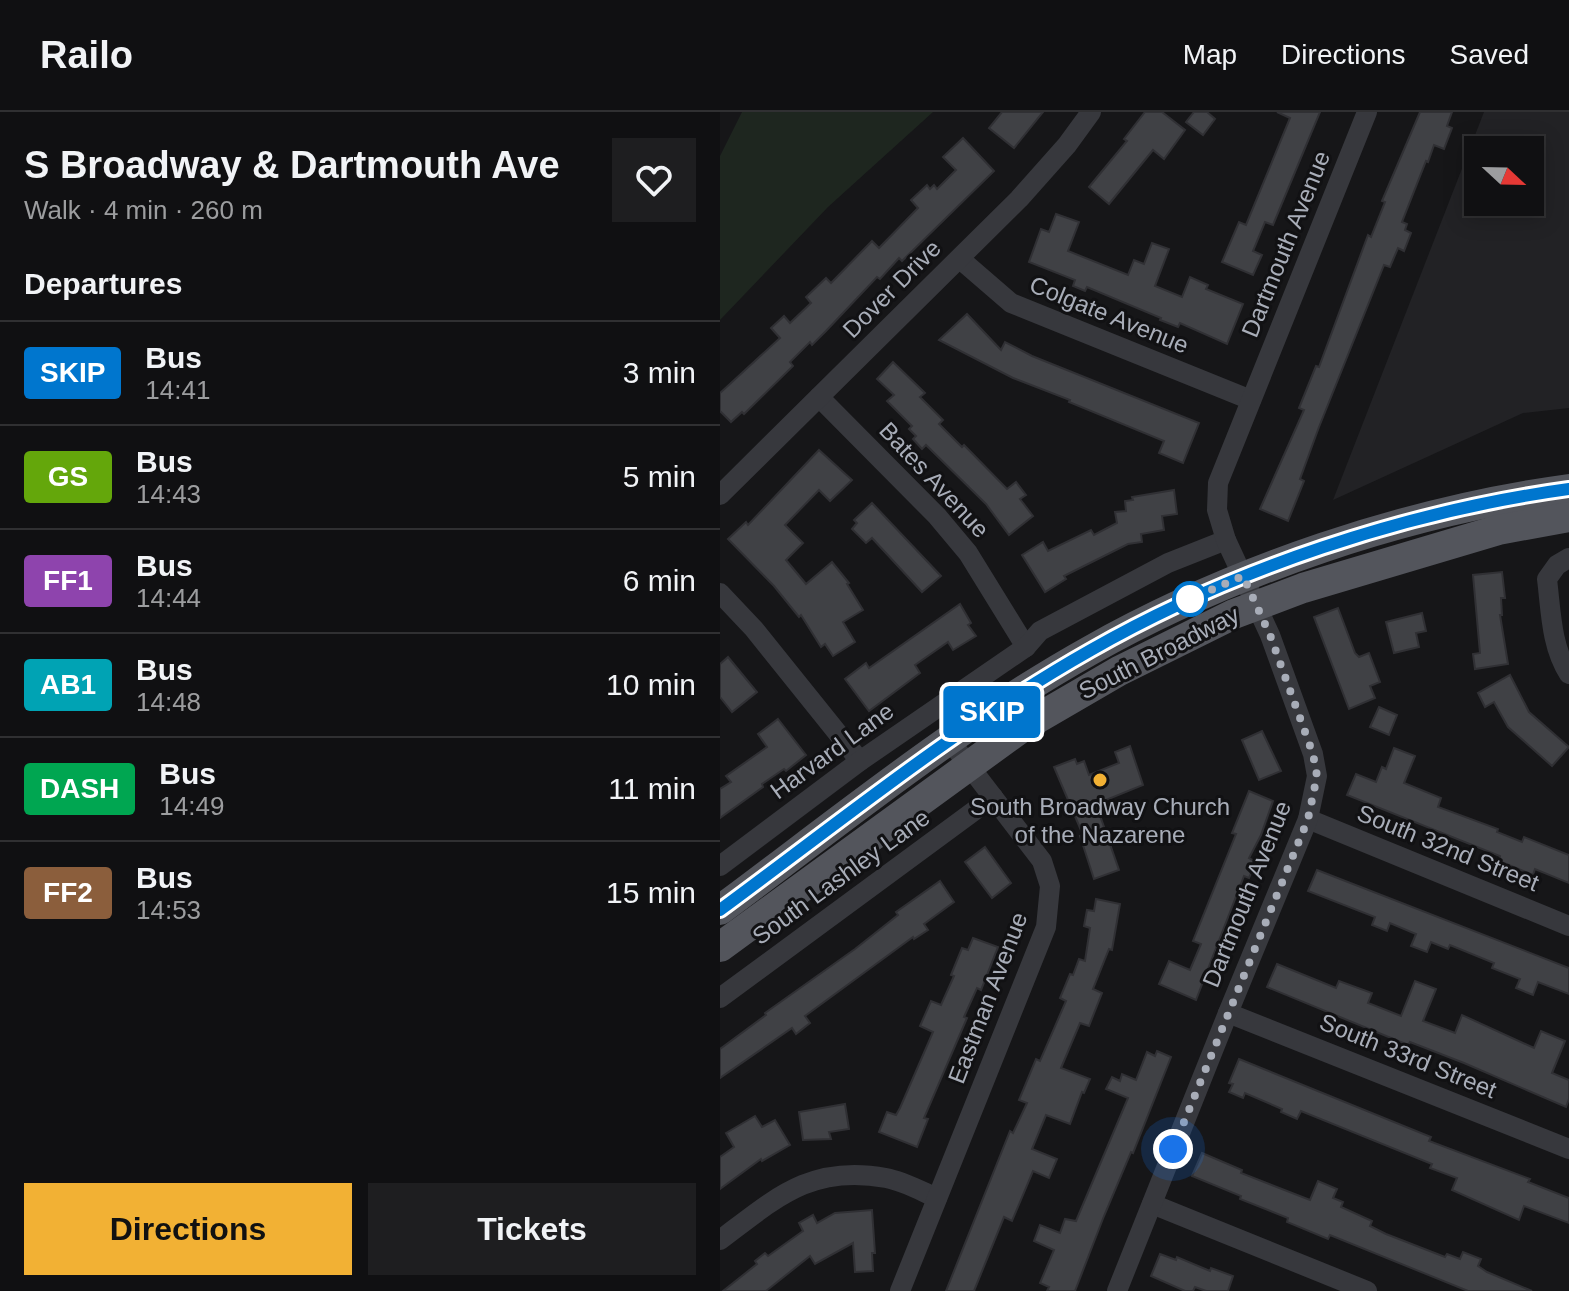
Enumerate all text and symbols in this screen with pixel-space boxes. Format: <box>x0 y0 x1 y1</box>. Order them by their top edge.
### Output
text: Railo <box>40 34 133 76</box>
text: Map <box>1183 39 1237 70</box>
text: Directions <box>1281 39 1406 70</box>
text: Saved <box>1450 39 1529 70</box>
north arrow <box>1464 136 1544 216</box>
map controls <box>1464 136 1544 216</box>
button: heart <box>612 138 696 222</box>
text: S Broadway & Dartmouth Ave <box>24 144 560 186</box>
street label: Dartmouth Avenue <box>1236 147 1335 341</box>
text: Walk · 4 min · 260 m <box>24 195 263 225</box>
street label: Dover Drive <box>837 234 946 343</box>
text: Departures <box>24 267 182 300</box>
street label: Colgate Avenue <box>1026 270 1193 359</box>
text: Bus <box>145 341 202 374</box>
text: 3 min <box>623 356 696 389</box>
text: SKIP <box>40 357 105 388</box>
text: 14:41 <box>145 375 210 405</box>
street label: Bates Avenue <box>874 416 995 543</box>
text: Bus <box>136 445 193 478</box>
text: 5 min <box>623 460 696 493</box>
text: GS <box>48 461 88 492</box>
text: 14:43 <box>136 479 201 509</box>
text: Bus <box>136 549 193 582</box>
text: 6 min <box>623 564 696 597</box>
text: FF1 <box>43 565 93 596</box>
unlabelled marker <box>1173 582 1207 616</box>
text: 14:44 <box>136 583 201 613</box>
street label: South Broadway <box>1074 601 1243 705</box>
text: Bus <box>136 653 193 686</box>
text: 10 min <box>606 668 696 701</box>
text: AB1 <box>40 669 96 700</box>
line badge: SKIP <box>936 686 1048 738</box>
text: 14:48 <box>136 687 201 717</box>
text: SKIP <box>959 696 1025 727</box>
street label: Harvard Lane <box>765 697 898 804</box>
text: Bus <box>159 757 216 790</box>
marker: South Broadway Church of the Nazarene <box>1091 771 1109 789</box>
text: 11 min <box>608 772 696 805</box>
text: DASH <box>40 773 119 804</box>
text: 14:49 <box>159 791 224 821</box>
place label: South Broadway Church of the Nazarene <box>970 793 1230 848</box>
street label: Dartmouth Avenue <box>1197 797 1296 991</box>
street label: South 32nd Street <box>1353 799 1543 896</box>
street label: South Lashley Lane <box>747 803 934 950</box>
text: Bus <box>136 861 193 894</box>
text: 15 min <box>606 876 696 909</box>
text: FF2 <box>43 877 93 908</box>
text: 14:53 <box>136 895 201 925</box>
street label: Eastman Avenue <box>942 908 1033 1087</box>
street label: South 33rd Street <box>1316 1008 1501 1103</box>
your location <box>1153 1129 1193 1169</box>
button: Directions <box>24 1183 352 1275</box>
button: Tickets <box>368 1183 696 1275</box>

